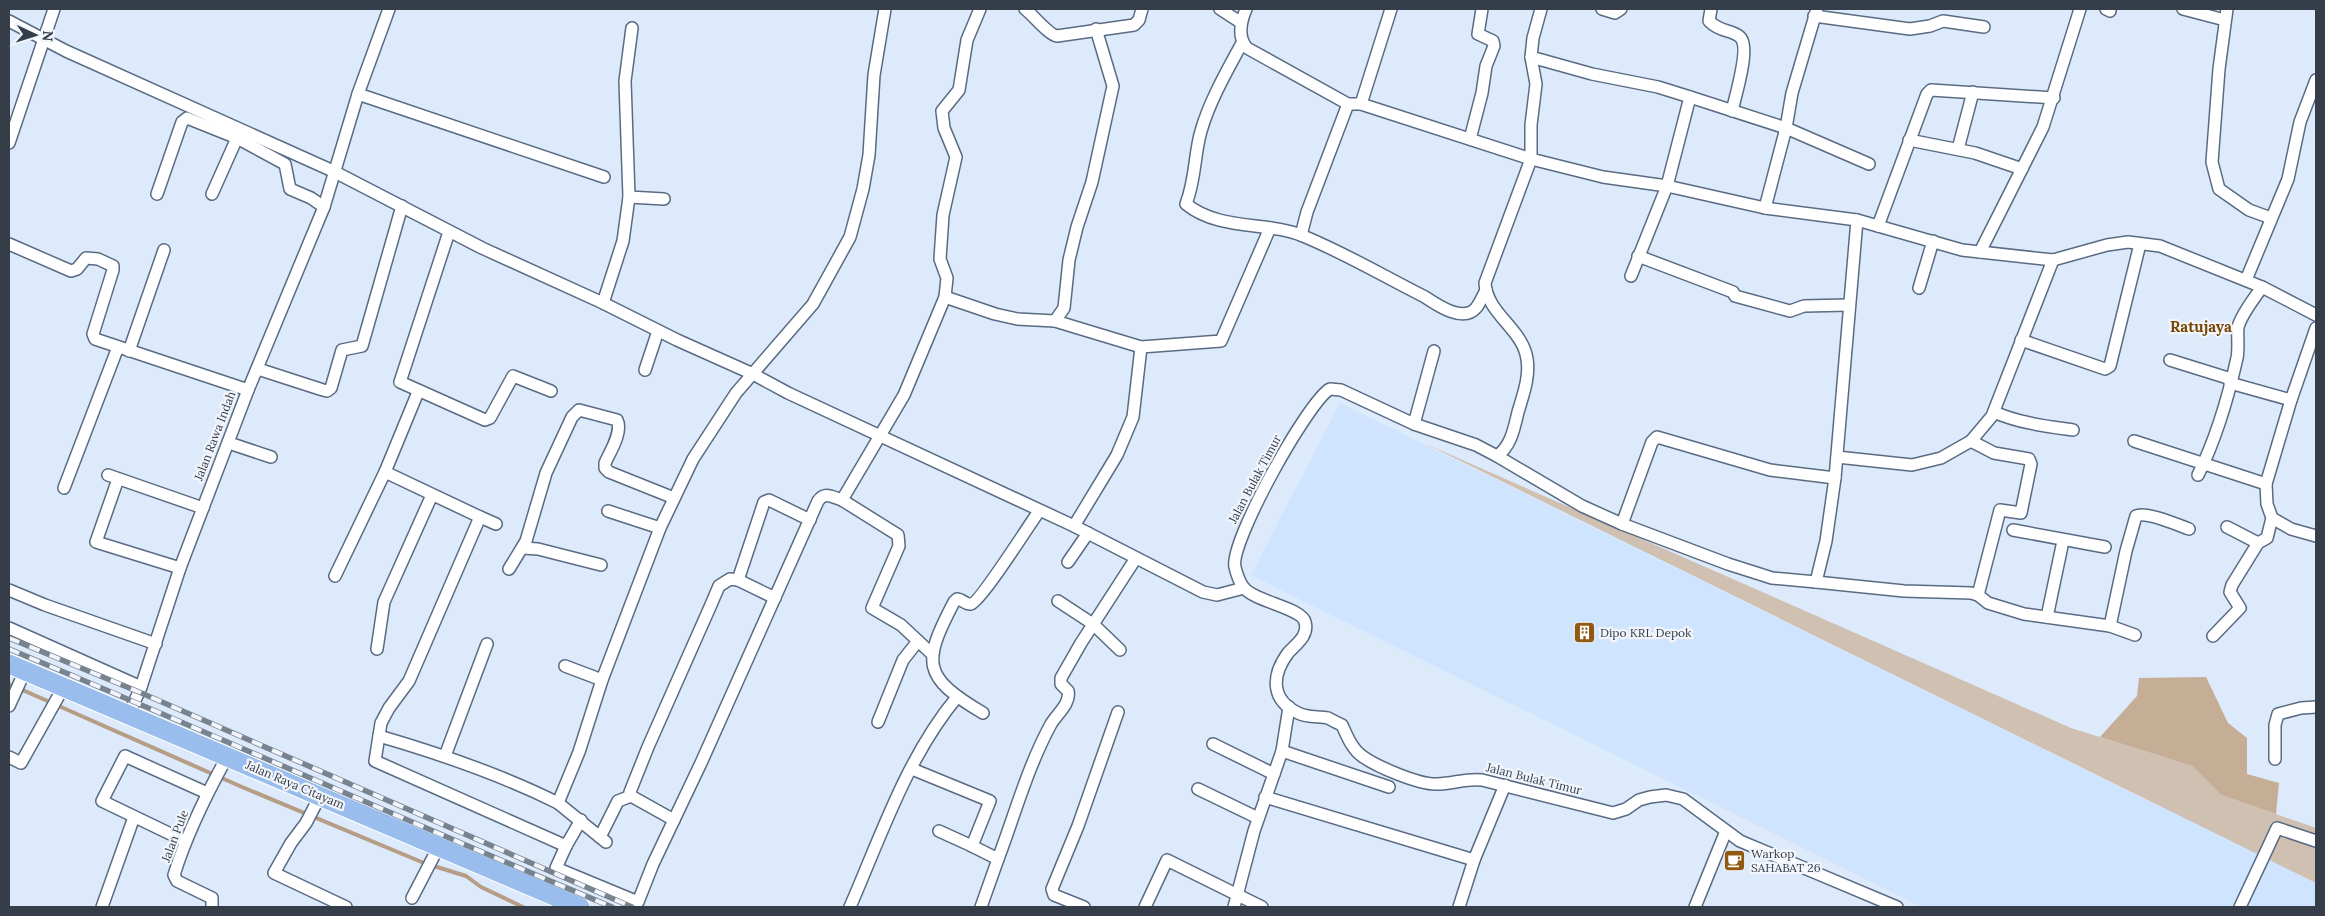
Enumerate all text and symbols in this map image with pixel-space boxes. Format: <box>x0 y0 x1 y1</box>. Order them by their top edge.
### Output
north arrow <box>10 10 60 60</box>
text: N <box>39 30 57 42</box>
district label: Ratujaya <box>2170 317 2232 336</box>
street label: Jalan Rawa Indah <box>190 389 238 484</box>
street label: Jalan Bulak Timur <box>1224 431 1285 526</box>
building icon: Dipo KRL Depok <box>1572 621 1596 645</box>
place label: Dipo KRL Depok <box>1600 625 1692 640</box>
street label: Jalan Raya Citayam <box>243 757 347 812</box>
street label: Jalan Bulak Timur <box>1484 759 1584 798</box>
street label: Jalan Pule <box>157 807 191 865</box>
place label: Warkop SAHABAT 26 <box>1751 846 1821 875</box>
cafe icon: Warkop SAHABAT 26 <box>1723 849 1747 873</box>

